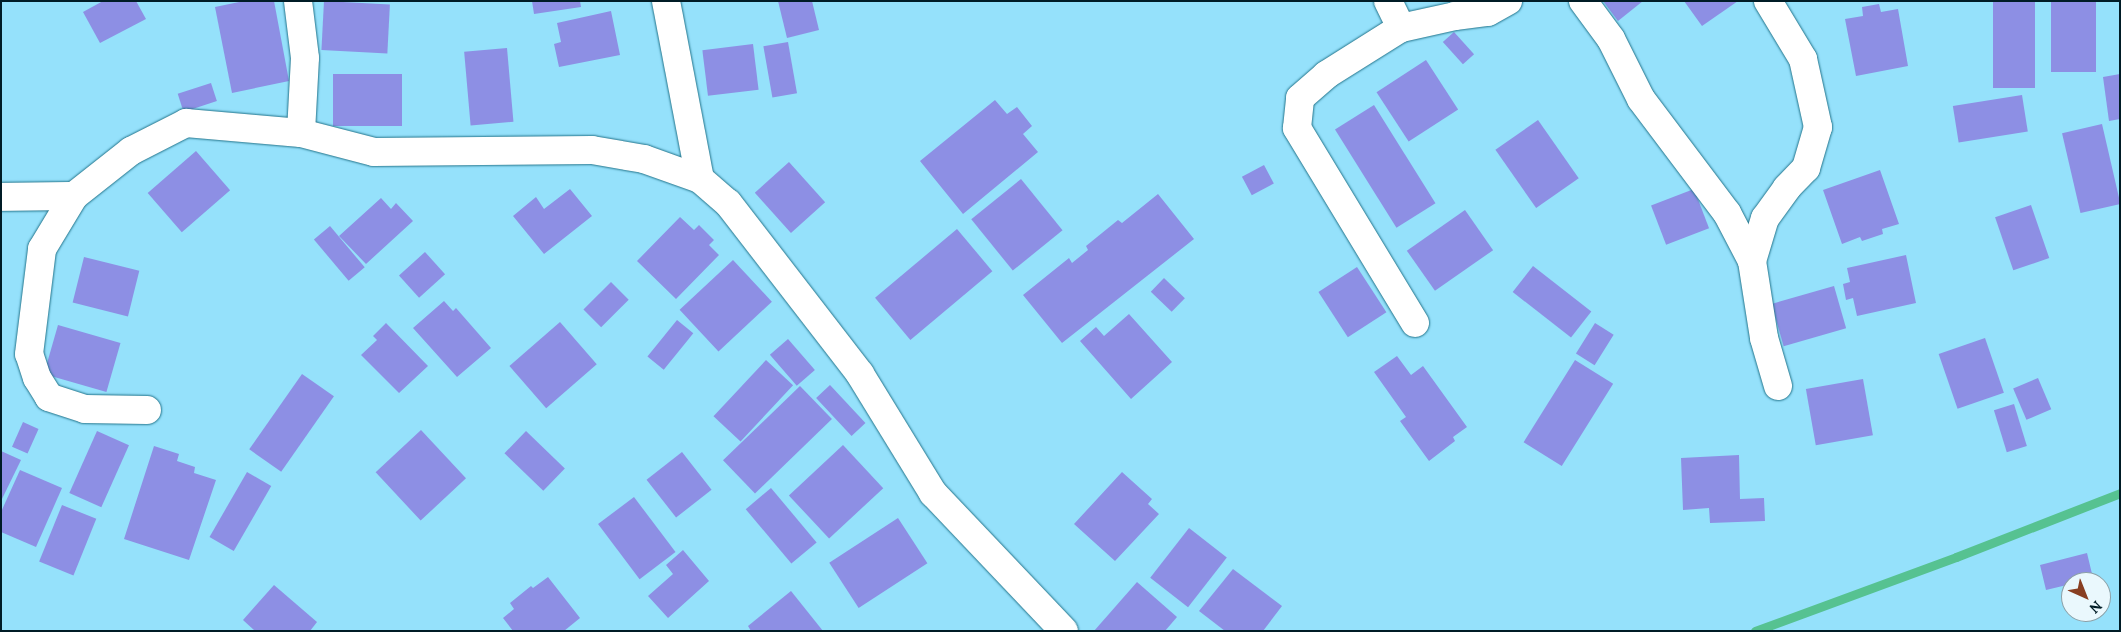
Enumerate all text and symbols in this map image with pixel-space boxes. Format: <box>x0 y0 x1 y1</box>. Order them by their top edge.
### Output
north arrow <box>2061 572 2111 622</box>
text: N <box>2086 597 2106 617</box>

